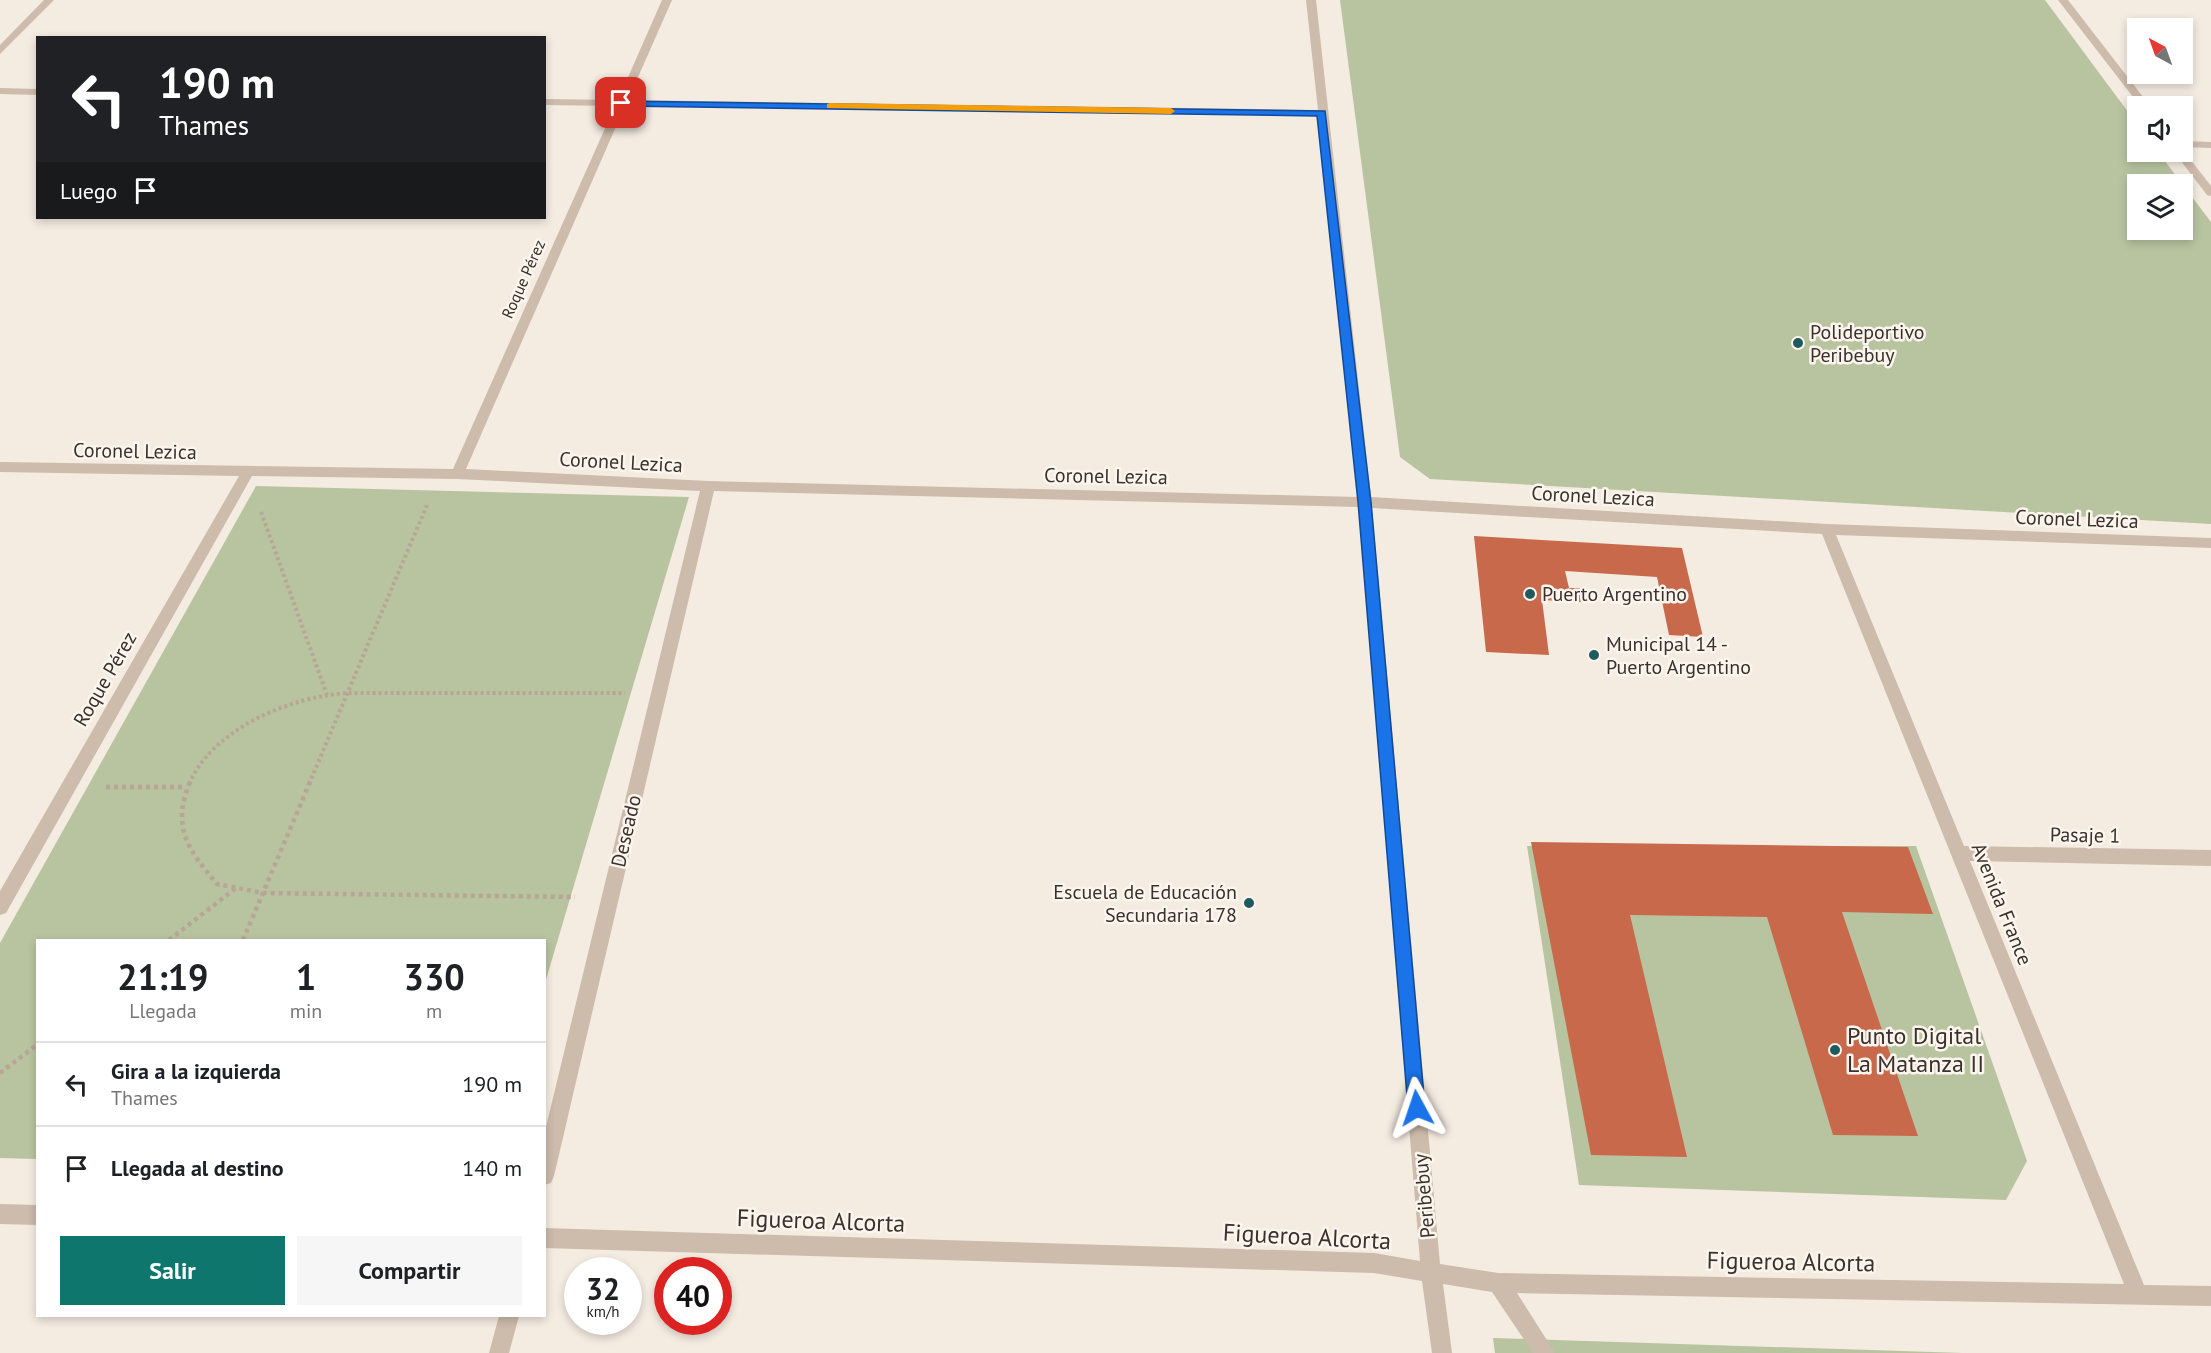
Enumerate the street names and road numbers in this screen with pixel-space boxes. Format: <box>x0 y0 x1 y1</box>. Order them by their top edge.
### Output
street label: Roque Pérez <box>497 237 549 321</box>
street label: Coronel Lezica <box>73 437 197 465</box>
street label: Coronel Lezica <box>559 446 683 478</box>
street label: Coronel Lezica <box>1044 462 1168 490</box>
street label: Coronel Lezica <box>1531 480 1655 512</box>
street label: Coronel Lezica <box>2015 504 2139 534</box>
street label: Roque Pérez <box>67 627 143 731</box>
street label: Deseado <box>605 792 647 870</box>
street label: Pasaje 1 <box>2050 821 2120 849</box>
street label: Avenida France <box>1966 839 2038 969</box>
street label: Peribebuy <box>1407 1152 1441 1239</box>
street label: Figueroa Alcorta <box>736 1202 906 1239</box>
street label: Figueroa Alcorta <box>1222 1217 1392 1256</box>
street label: Figueroa Alcorta <box>1706 1245 1876 1278</box>

